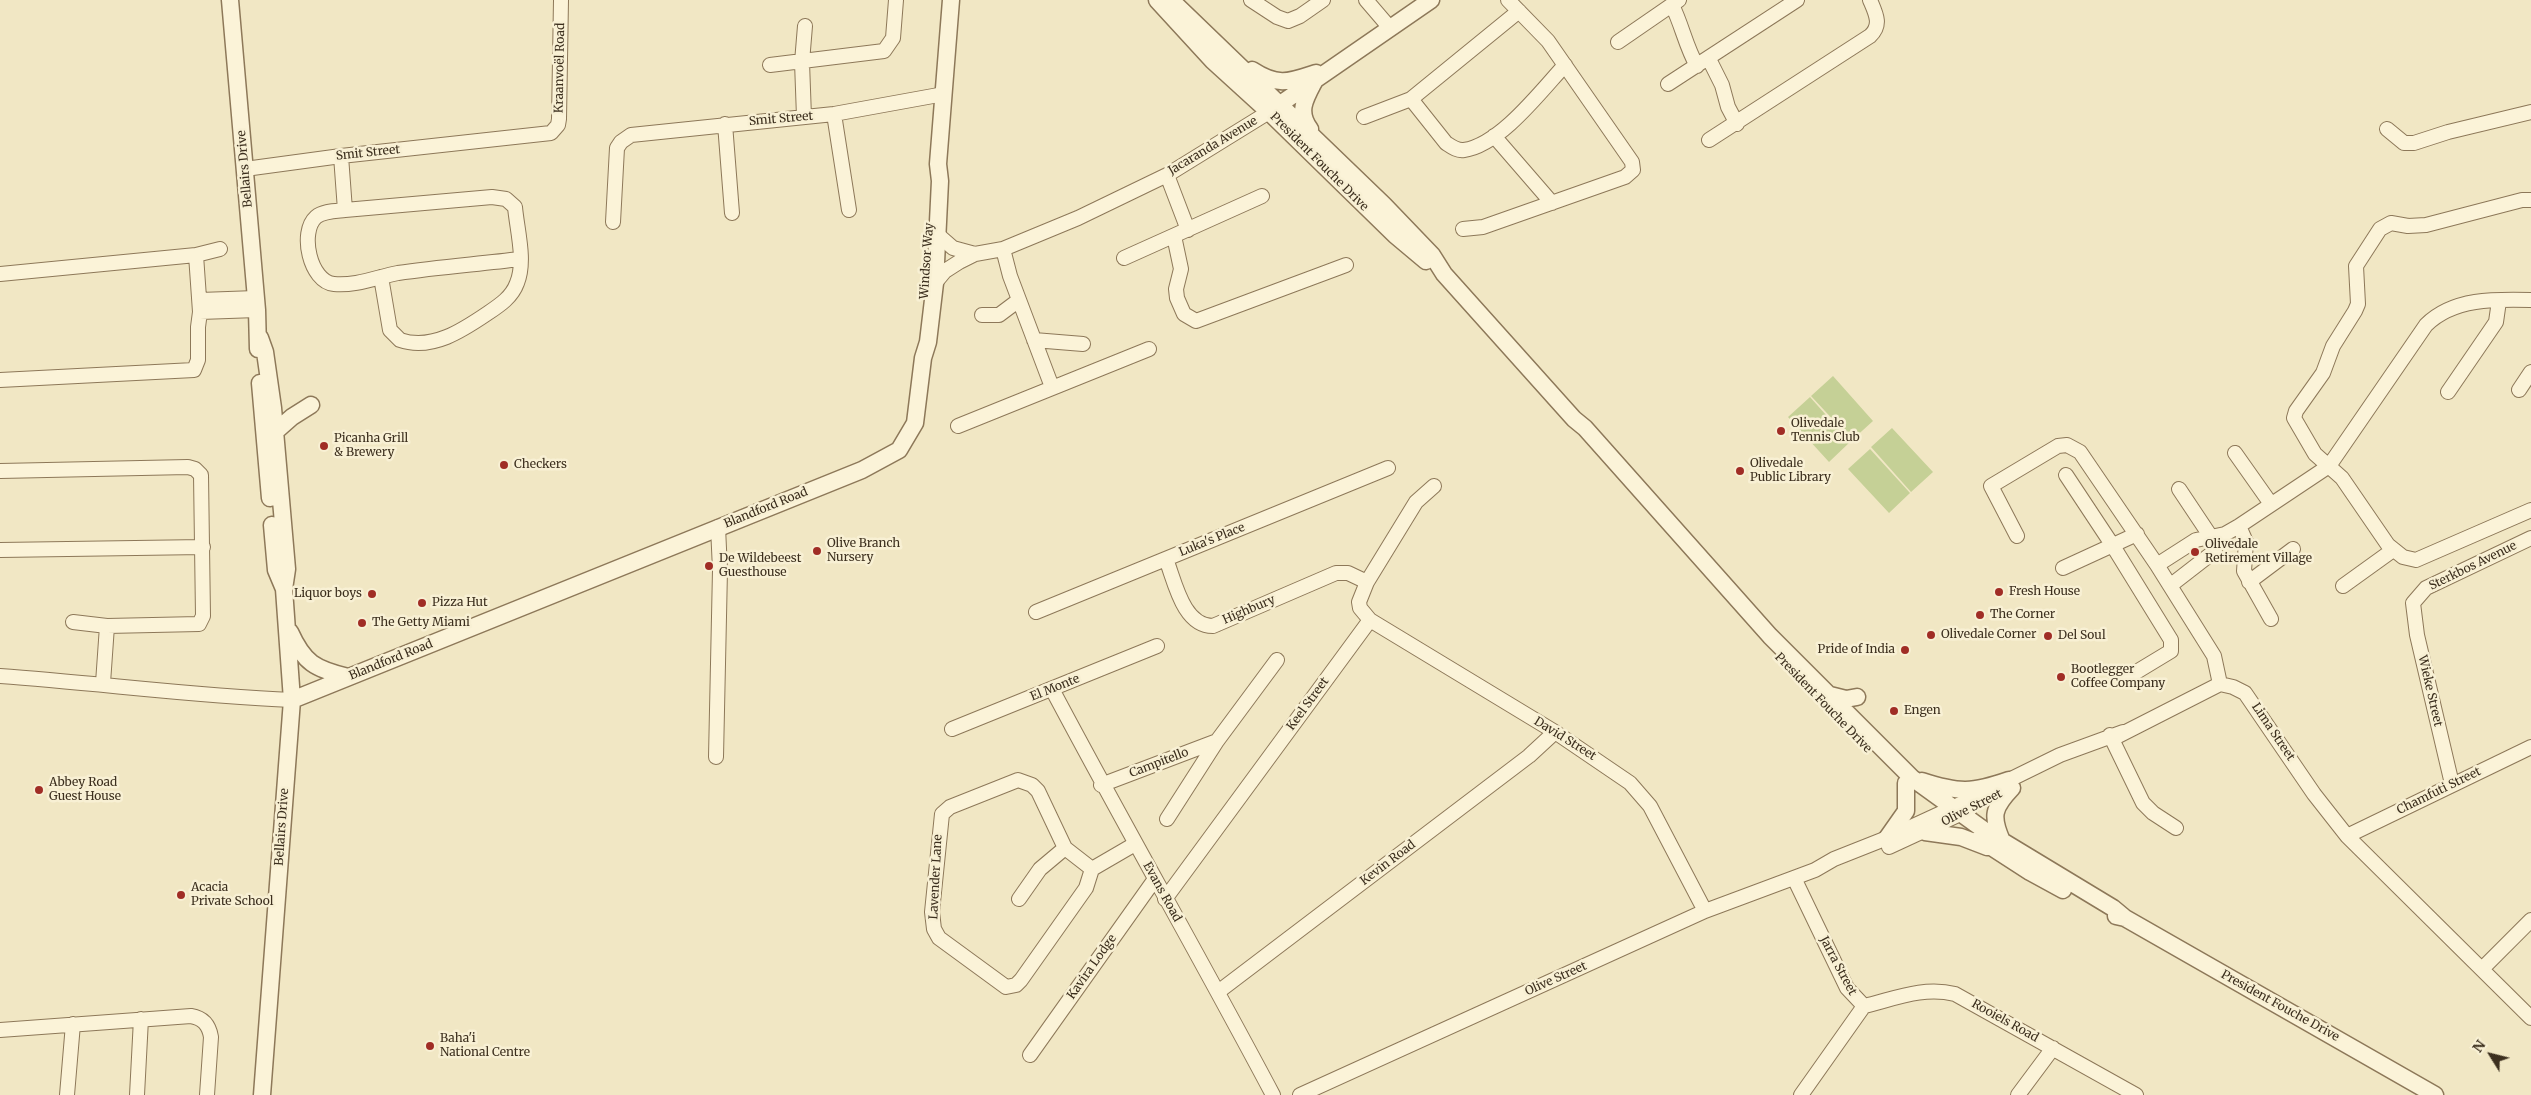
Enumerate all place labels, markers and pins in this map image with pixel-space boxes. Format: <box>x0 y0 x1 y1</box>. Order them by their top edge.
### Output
place label: Olivedale Tennis Club <box>1791 417 1860 445</box>
marker: Olivedale Tennis Club <box>1775 425 1787 437</box>
place label: Picanha Grill & Brewery <box>334 432 408 460</box>
marker: Picanha Grill & Brewery <box>318 440 330 452</box>
place label: Olivedale Public Library <box>1750 457 1831 485</box>
place label: Checkers <box>514 458 567 472</box>
marker: Checkers <box>498 459 510 471</box>
marker: Olivedale Public Library <box>1734 465 1746 477</box>
place label: Olive Branch Nursery <box>827 537 900 565</box>
place label: Olivedale Retirement Village <box>2205 538 2312 566</box>
marker: Olive Branch Nursery <box>811 545 823 557</box>
marker: Olivedale Retirement Village <box>2189 546 2201 558</box>
place label: De Wildebeest Guesthouse <box>719 552 801 580</box>
marker: De Wildebeest Guesthouse <box>703 560 715 572</box>
place label: Fresh House <box>2009 585 2080 599</box>
marker: Fresh House <box>1993 586 2005 598</box>
place label: Liquor boys <box>294 587 362 601</box>
marker: Liquor boys <box>366 588 378 600</box>
place label: Pizza Hut <box>432 596 488 610</box>
marker: Pizza Hut <box>416 597 428 609</box>
place label: The Corner <box>1990 608 2055 622</box>
marker: The Corner <box>1974 609 1986 621</box>
place label: The Getty Miami <box>372 616 470 630</box>
marker: The Getty Miami <box>356 617 368 629</box>
place label: Olivedale Corner <box>1941 628 2036 642</box>
marker: Olivedale Corner <box>1925 629 1937 641</box>
place label: Del Soul <box>2058 629 2106 643</box>
marker: Del Soul <box>2042 630 2054 642</box>
place label: Pride of India <box>1817 643 1895 657</box>
marker: Pride of India <box>1899 644 1911 656</box>
place label: Bootlegger Coffee Company <box>2071 663 2165 691</box>
marker: Bootlegger Coffee Company <box>2055 671 2067 683</box>
place label: Engen <box>1904 704 1941 718</box>
marker: Engen <box>1888 705 1900 717</box>
place label: Abbey Road Guest House <box>49 776 121 804</box>
marker: Abbey Road Guest House <box>33 784 45 796</box>
place label: Acacia Private School <box>191 881 274 909</box>
marker: Acacia Private School <box>175 889 187 901</box>
place label: Baha'i National Centre <box>440 1032 530 1060</box>
marker: Baha'i National Centre <box>424 1040 436 1052</box>

